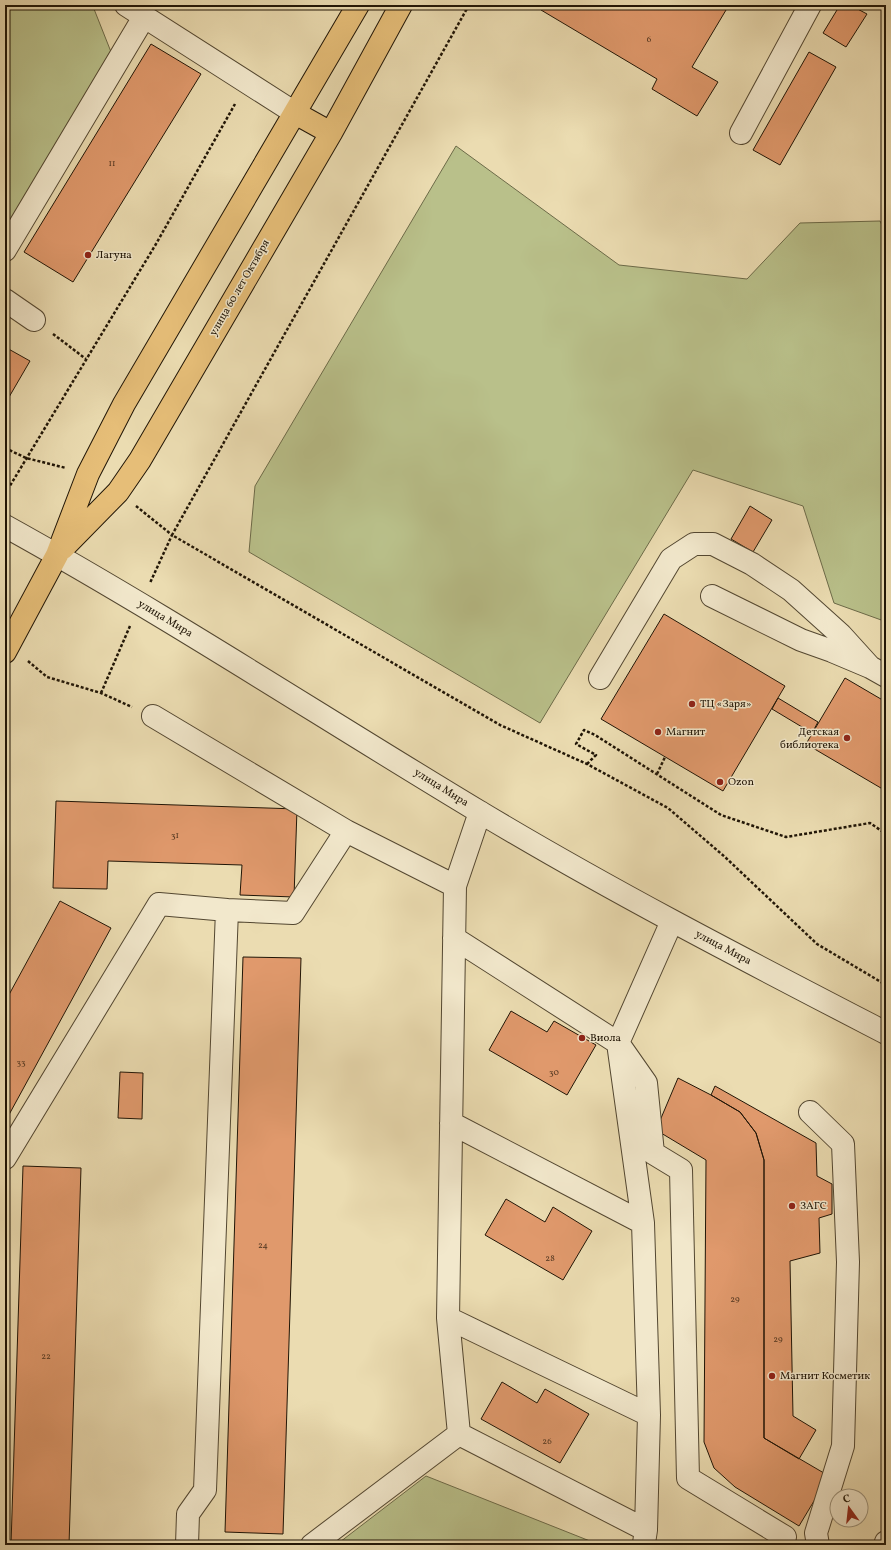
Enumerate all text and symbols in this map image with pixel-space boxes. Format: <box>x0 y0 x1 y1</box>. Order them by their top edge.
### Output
house number: 6 <box>647 33 652 46</box>
house number: 11 <box>109 157 115 170</box>
street label: улица 60 лет Октября <box>206 237 274 339</box>
place label: Лагуна <box>96 248 132 263</box>
marker: Лагуна <box>83 250 93 260</box>
street label: улица Мира <box>135 597 196 642</box>
place label: ТЦ «Заря» <box>700 697 752 712</box>
marker: ТЦ «Заря» <box>687 699 697 709</box>
place label: Магнит <box>666 725 706 740</box>
place label: Детская библиотека <box>780 725 840 753</box>
marker: Магнит <box>653 727 663 737</box>
marker: Детская библиотека <box>842 733 852 743</box>
street label: улица Мира <box>411 765 472 811</box>
place label: Ozon <box>728 775 754 790</box>
marker: Ozon <box>715 777 725 787</box>
house number: 31 <box>171 829 179 842</box>
street label: улица Мира <box>692 927 754 969</box>
place label: Виола <box>590 1031 621 1046</box>
marker: Виола <box>577 1033 587 1043</box>
house number: 33 <box>16 1056 26 1069</box>
house number: 30 <box>549 1066 560 1079</box>
place label: ЗАГС <box>800 1199 827 1214</box>
marker: ЗАГС <box>787 1201 797 1211</box>
house number: 24 <box>258 1239 268 1252</box>
house number: 28 <box>545 1252 555 1265</box>
house number: 29 <box>730 1293 740 1306</box>
house number: 29 <box>773 1333 783 1346</box>
house number: 22 <box>41 1350 51 1363</box>
place label: Магнит Косметик <box>780 1369 870 1384</box>
marker: Магнит Косметик <box>767 1371 777 1381</box>
house number: 26 <box>542 1435 552 1448</box>
north arrow <box>829 1488 869 1528</box>
text: С <box>841 1492 852 1508</box>

